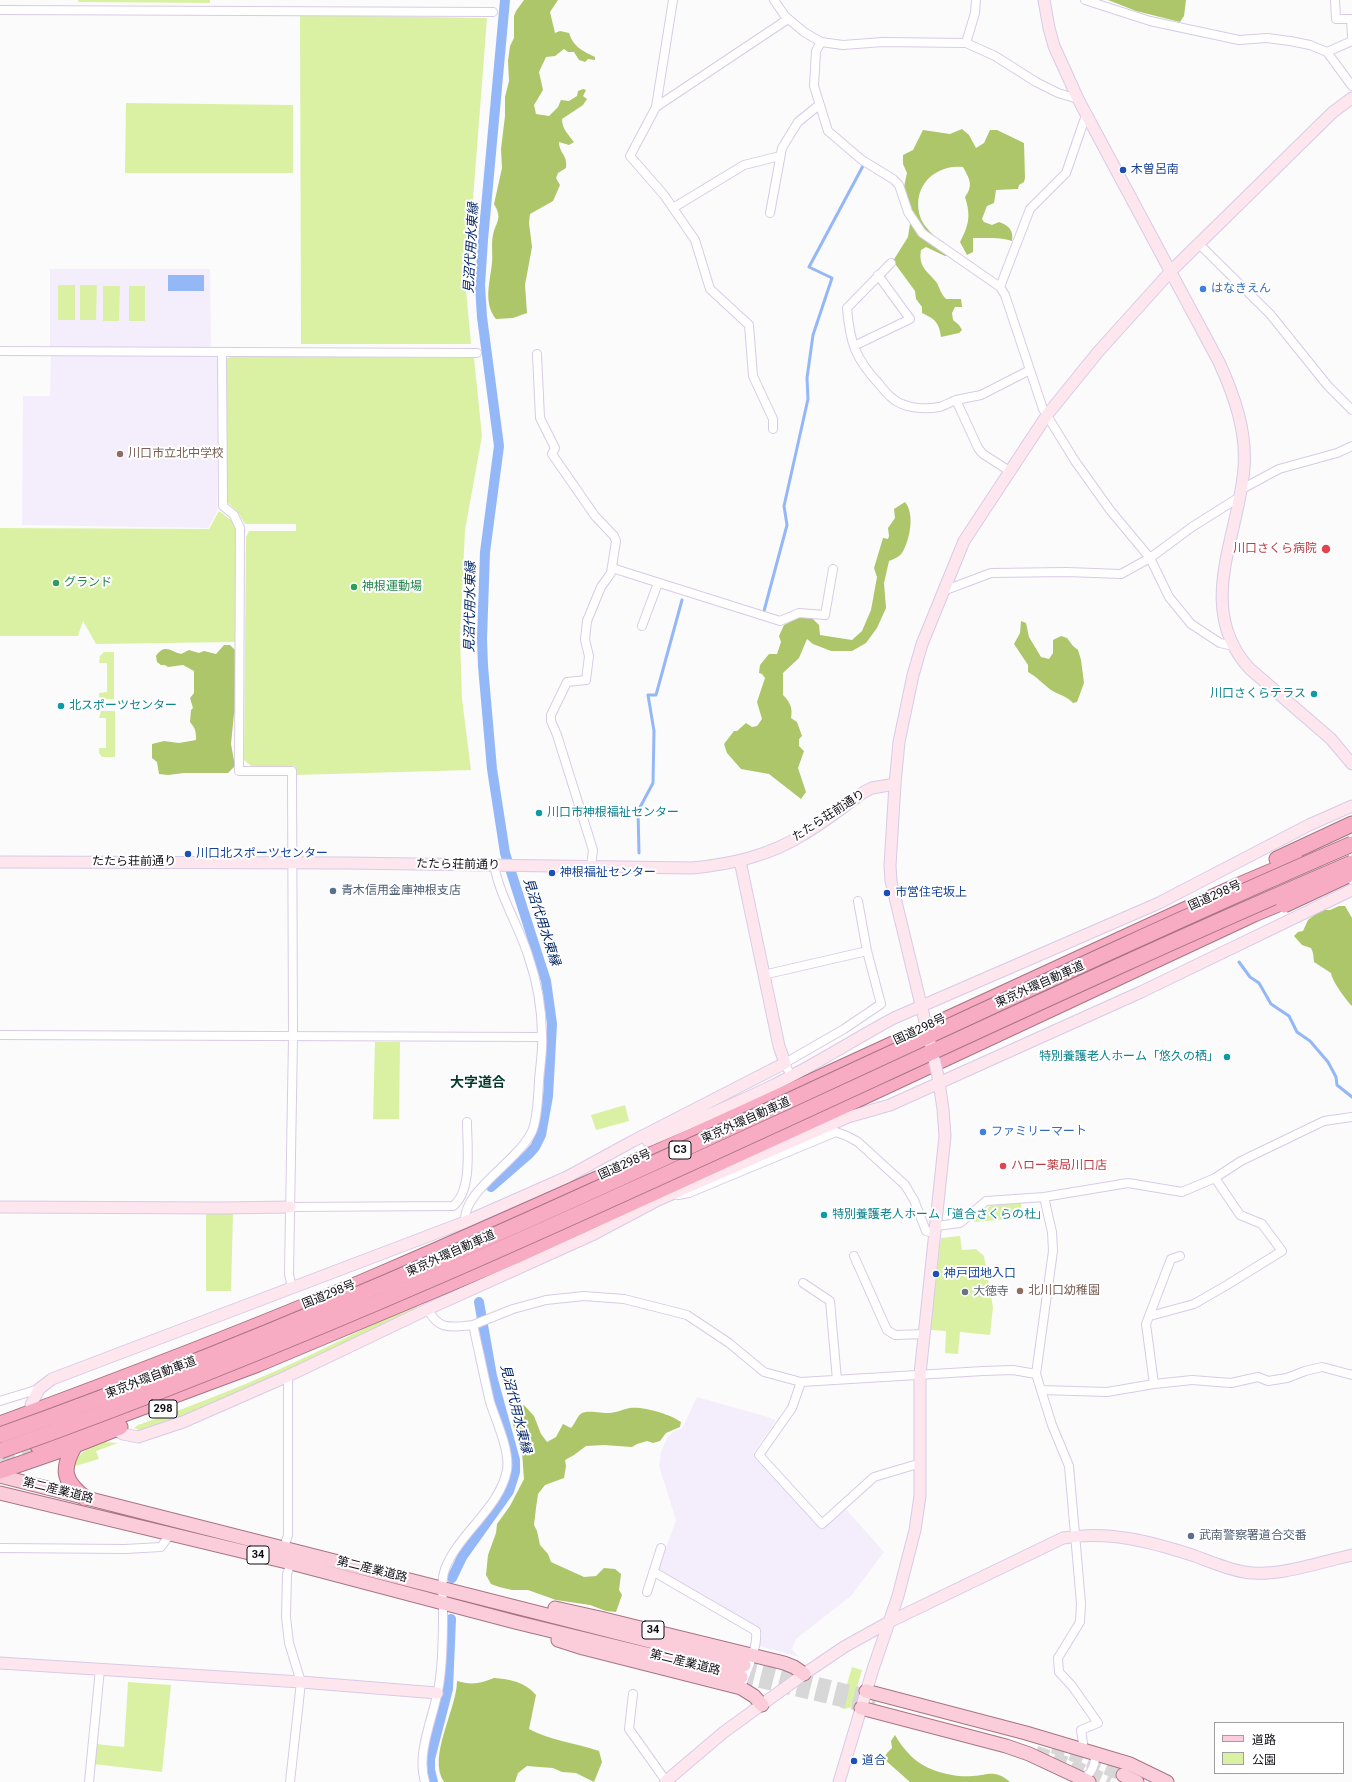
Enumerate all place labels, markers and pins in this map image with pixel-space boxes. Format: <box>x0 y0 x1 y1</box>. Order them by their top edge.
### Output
place label: 木曽呂南 <box>1131 163 1179 177</box>
marker: 木曽呂南 <box>1118 165 1128 175</box>
place label: はなきえん <box>1211 282 1271 296</box>
marker: はなきえん <box>1198 284 1208 294</box>
place label: 川口市立北中学校 <box>128 447 224 461</box>
marker: 川口市立北中学校 <box>115 449 125 459</box>
place label: 川口さくら病院 <box>1233 542 1317 556</box>
marker: 川口さくら病院 <box>1320 543 1332 555</box>
place label: グランド <box>64 576 112 590</box>
marker: グランド <box>51 578 61 588</box>
place label: 神根運動場 <box>362 580 422 594</box>
marker: 神根運動場 <box>349 582 359 592</box>
place label: 川口さくらテラス <box>1210 687 1306 701</box>
marker: 川口さくらテラス <box>1309 689 1319 699</box>
place label: 北スポーツセンター <box>69 699 177 713</box>
marker: 北スポーツセンター <box>56 701 66 711</box>
place label: 川口市神根福祉センター <box>547 806 679 820</box>
marker: 川口市神根福祉センター <box>534 808 544 818</box>
place label: 川口北スポーツセンター <box>196 847 328 861</box>
marker: 川口北スポーツセンター <box>183 849 193 859</box>
place label: 神根福祉センター <box>560 866 656 880</box>
marker: 神根福祉センター <box>547 868 557 878</box>
place label: 青木信用金庫神根支店 <box>341 884 461 898</box>
marker: 青木信用金庫神根支店 <box>328 886 338 896</box>
place label: 市営住宅坂上 <box>895 886 967 900</box>
marker: 市営住宅坂上 <box>882 888 892 898</box>
place label: 特別養護老人ホーム「悠久の栖」 <box>1039 1050 1219 1064</box>
marker: 特別養護老人ホーム「悠久の栖」 <box>1222 1052 1232 1062</box>
place label: ファミリーマート <box>991 1125 1087 1139</box>
marker: ファミリーマート <box>978 1127 988 1137</box>
place label: ハロー薬局川口店 <box>1011 1159 1107 1173</box>
marker: ハロー薬局川口店 <box>998 1161 1008 1171</box>
place label: 特別養護老人ホーム「道合さくらの杜」 <box>832 1208 1048 1222</box>
marker: 特別養護老人ホーム「道合さくらの杜」 <box>819 1210 829 1220</box>
place label: 神戸団地入口 <box>944 1267 1016 1281</box>
marker: 神戸団地入口 <box>931 1269 941 1279</box>
place label: 北川口幼稚園 <box>1028 1284 1100 1298</box>
place label: 大徳寺 <box>973 1285 1009 1299</box>
marker: 北川口幼稚園 <box>1015 1286 1025 1296</box>
marker: 大徳寺 <box>960 1287 970 1297</box>
place label: 武南警察署道合交番 <box>1199 1529 1307 1543</box>
marker: 武南警察署道合交番 <box>1186 1531 1196 1541</box>
place label: 道合 <box>862 1754 886 1768</box>
marker: 道合 <box>849 1756 859 1766</box>

